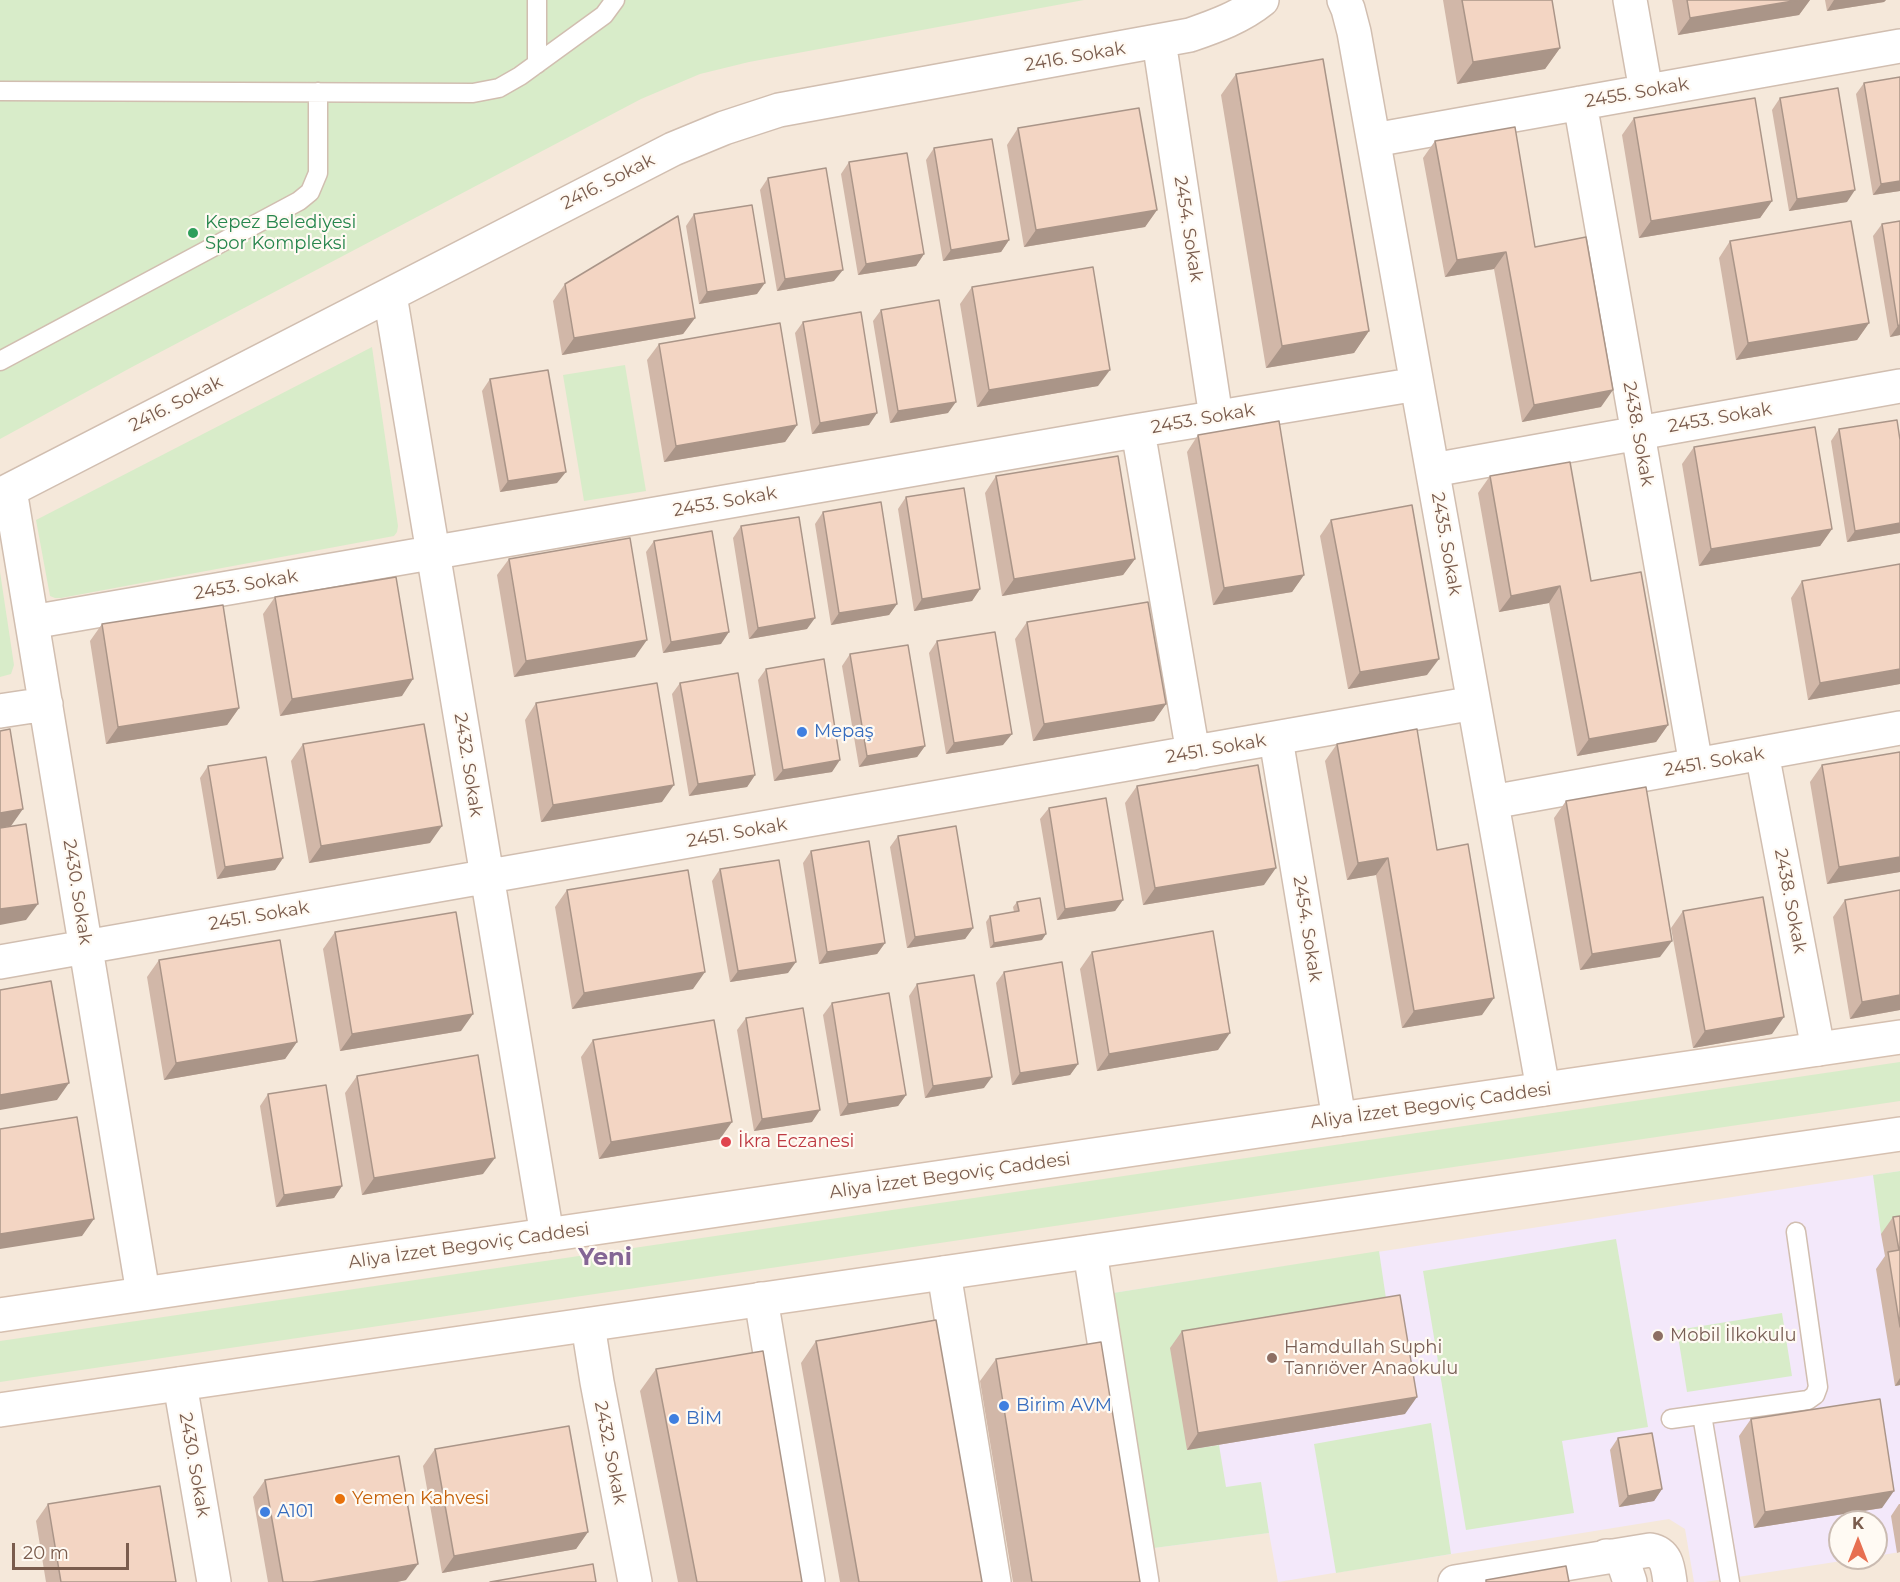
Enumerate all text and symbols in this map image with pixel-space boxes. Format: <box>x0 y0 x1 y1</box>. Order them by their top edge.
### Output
street label: 2416. Sokak <box>1023 38 1127 76</box>
street label: 2455. Sokak <box>1584 73 1690 113</box>
street label: 2416. Sokak <box>558 149 658 215</box>
street label: 2454. Sokak <box>1169 174 1207 284</box>
place label: Kepez Belediyesi Spor Kompleksi <box>205 212 356 254</box>
marker: Kepez Belediyesi Spor Kompleksi <box>186 226 200 240</box>
street label: 2416. Sokak <box>126 371 226 437</box>
street label: 2438. Sokak <box>1618 380 1658 488</box>
street label: 2453. Sokak <box>1667 398 1773 438</box>
street label: 2453. Sokak <box>1150 399 1256 439</box>
street label: 2453. Sokak <box>672 482 778 522</box>
street label: 2435. Sokak <box>1426 491 1466 597</box>
street label: 2453. Sokak <box>193 565 299 605</box>
street label: 2432. Sokak <box>449 712 487 818</box>
place label: Mepaş <box>814 721 874 743</box>
marker: Mepaş <box>795 725 809 739</box>
street label: 2451. Sokak <box>1164 730 1268 768</box>
street label: 2451. Sokak <box>1662 743 1766 781</box>
street label: 2451. Sokak <box>685 814 789 852</box>
street label: 2430. Sokak <box>58 838 96 946</box>
street label: 2438. Sokak <box>1769 847 1811 955</box>
street label: 2454. Sokak <box>1288 874 1326 984</box>
street label: 2451. Sokak <box>207 897 311 935</box>
street label: Aliya İzzet Begoviç Caddesi <box>1309 1078 1553 1134</box>
place label: İkra Eczanesi <box>738 1131 854 1153</box>
marker: İkra Eczanesi <box>719 1135 733 1149</box>
street label: Aliya İzzet Begoviç Caddesi <box>828 1148 1072 1204</box>
street label: Aliya İzzet Begoviç Caddesi <box>347 1218 591 1274</box>
district label: Yeni <box>578 1244 632 1272</box>
place label: Mobil İlkokulu <box>1670 1325 1797 1347</box>
marker: Mobil İlkokulu <box>1651 1329 1665 1343</box>
place label: Hamdullah Suphi Tanrıöver Anaokulu <box>1284 1337 1458 1380</box>
marker: Hamdullah Suphi Tanrıöver Anaokulu <box>1265 1351 1279 1365</box>
place label: Birim AVM <box>1016 1395 1112 1417</box>
marker: Birim AVM <box>997 1399 1011 1413</box>
street label: 2432. Sokak <box>589 1400 631 1506</box>
place label: BİM <box>686 1408 722 1430</box>
street label: 2430. Sokak <box>174 1411 214 1519</box>
marker: BİM <box>667 1412 681 1426</box>
place label: Yemen Kahvesi <box>352 1488 489 1510</box>
marker: Yemen Kahvesi <box>333 1492 347 1506</box>
place label: A101 <box>277 1501 314 1523</box>
marker: A101 <box>258 1505 272 1519</box>
north arrow <box>1828 1510 1888 1570</box>
text: K <box>1852 1514 1864 1533</box>
scale bar <box>15 1531 132 1569</box>
text: 20 m <box>23 1542 69 1564</box>

